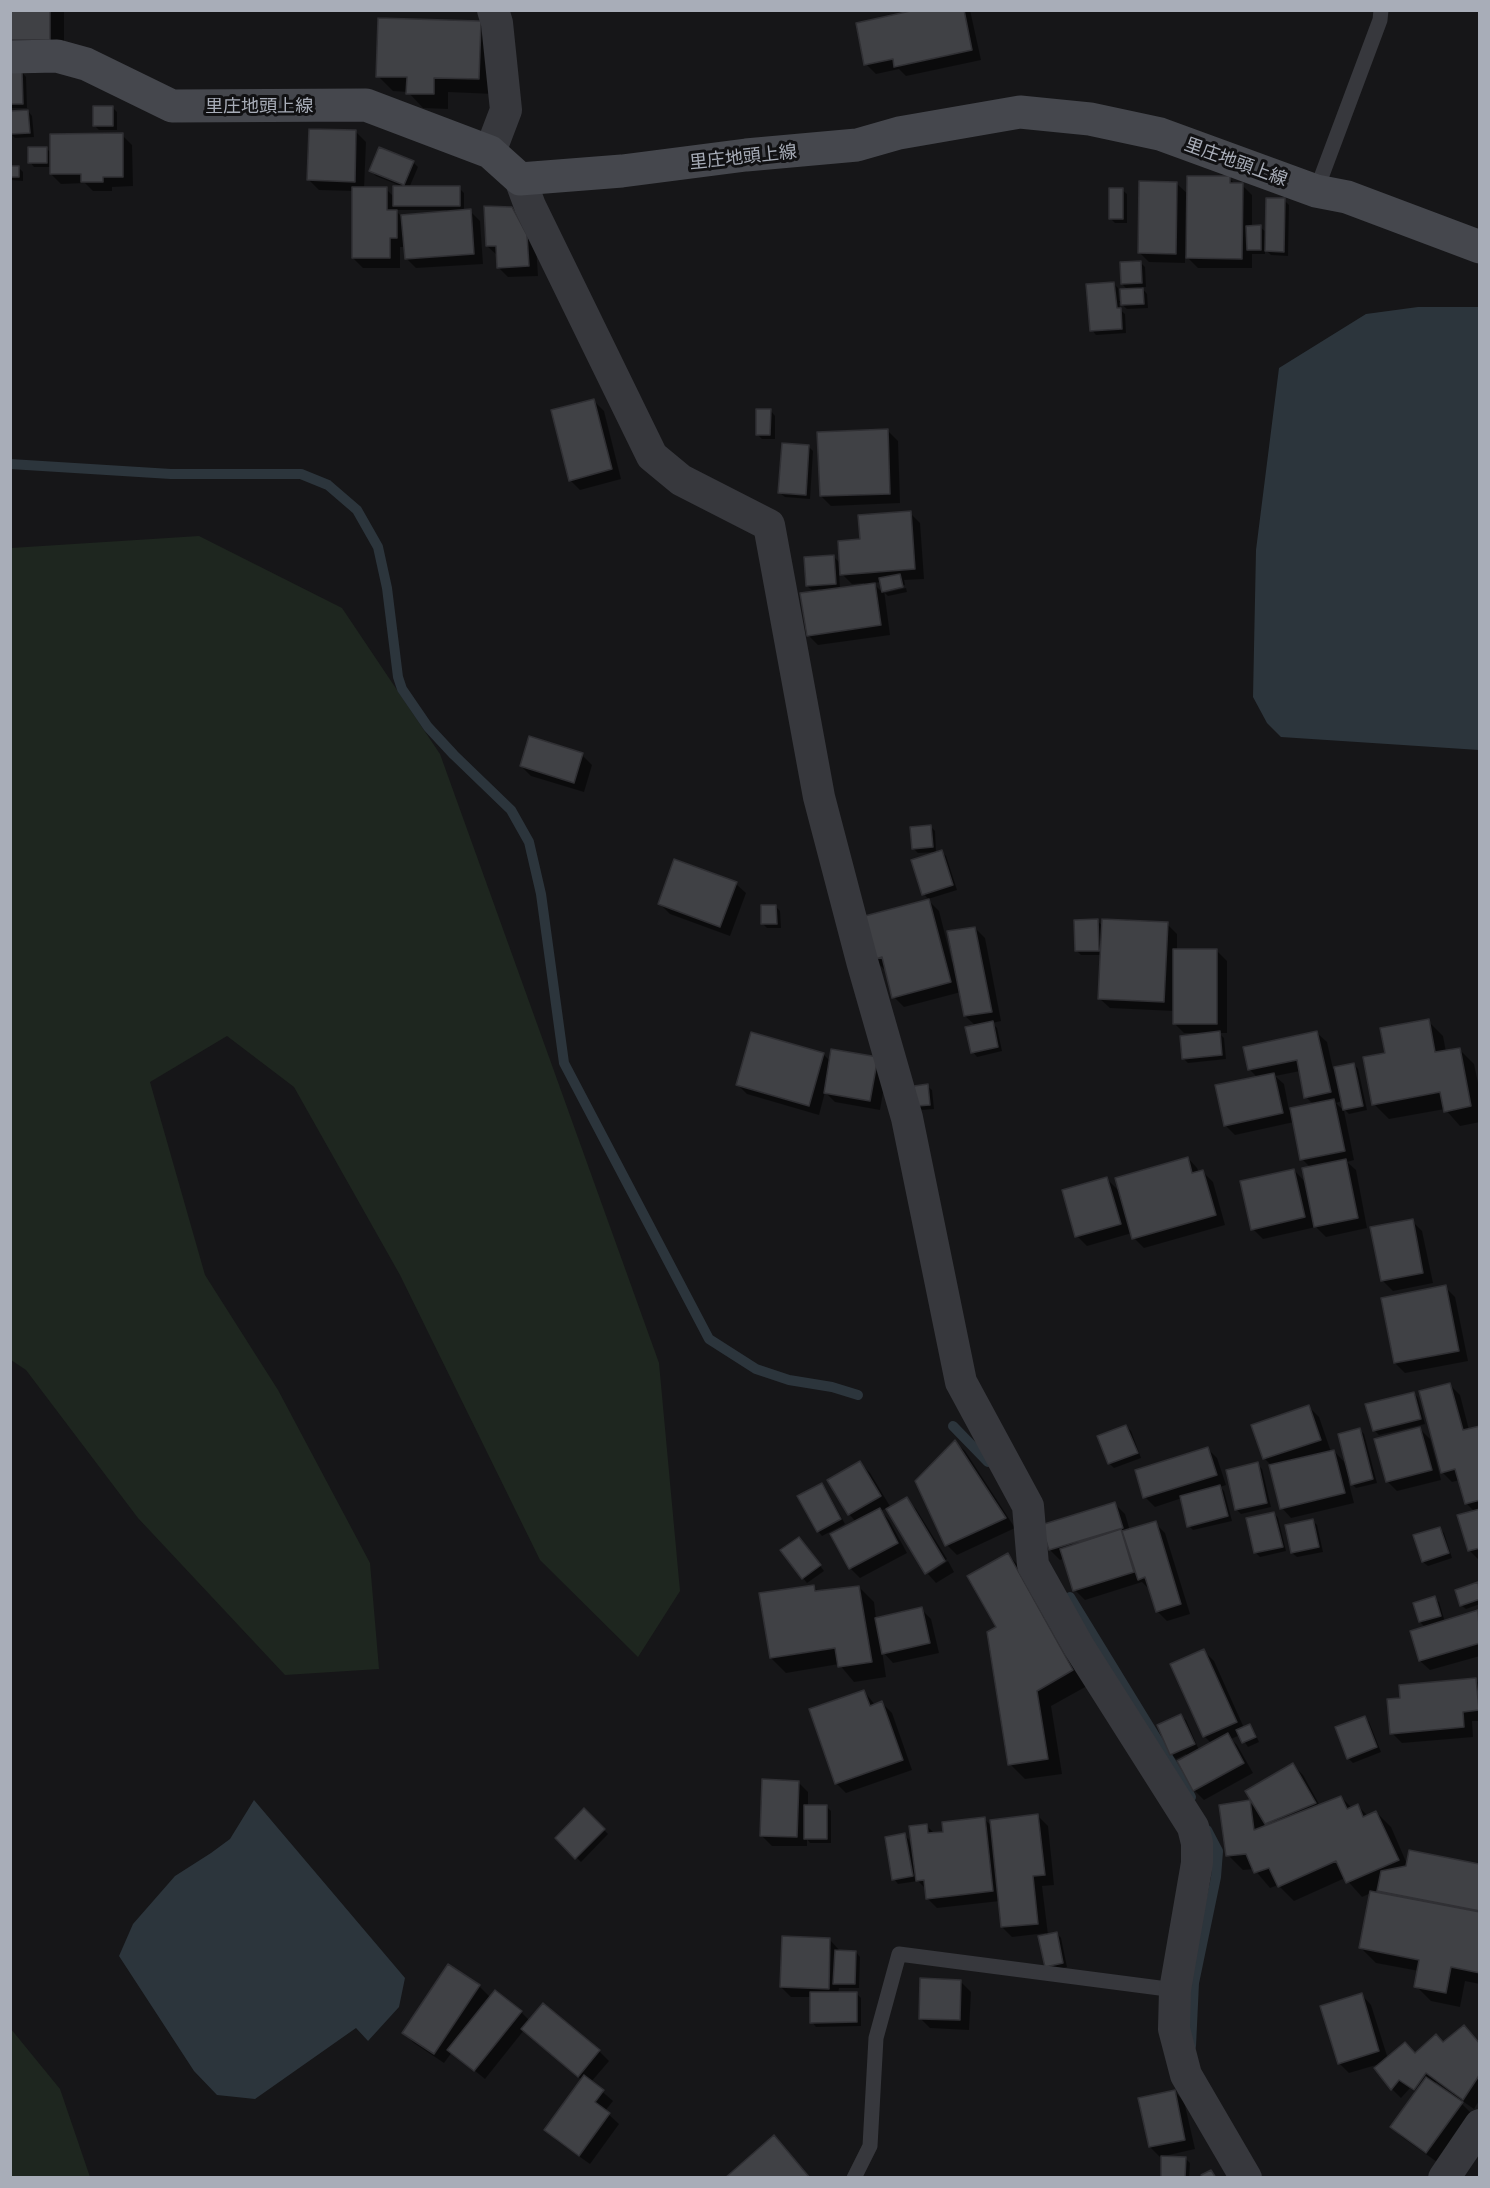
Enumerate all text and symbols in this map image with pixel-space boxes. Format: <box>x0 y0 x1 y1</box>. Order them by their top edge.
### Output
street label: 里庄地頭上線 <box>205 95 313 117</box>
street label: 里庄地頭上線 <box>1182 133 1290 191</box>
street label: 里庄地頭上線 <box>688 141 798 173</box>

